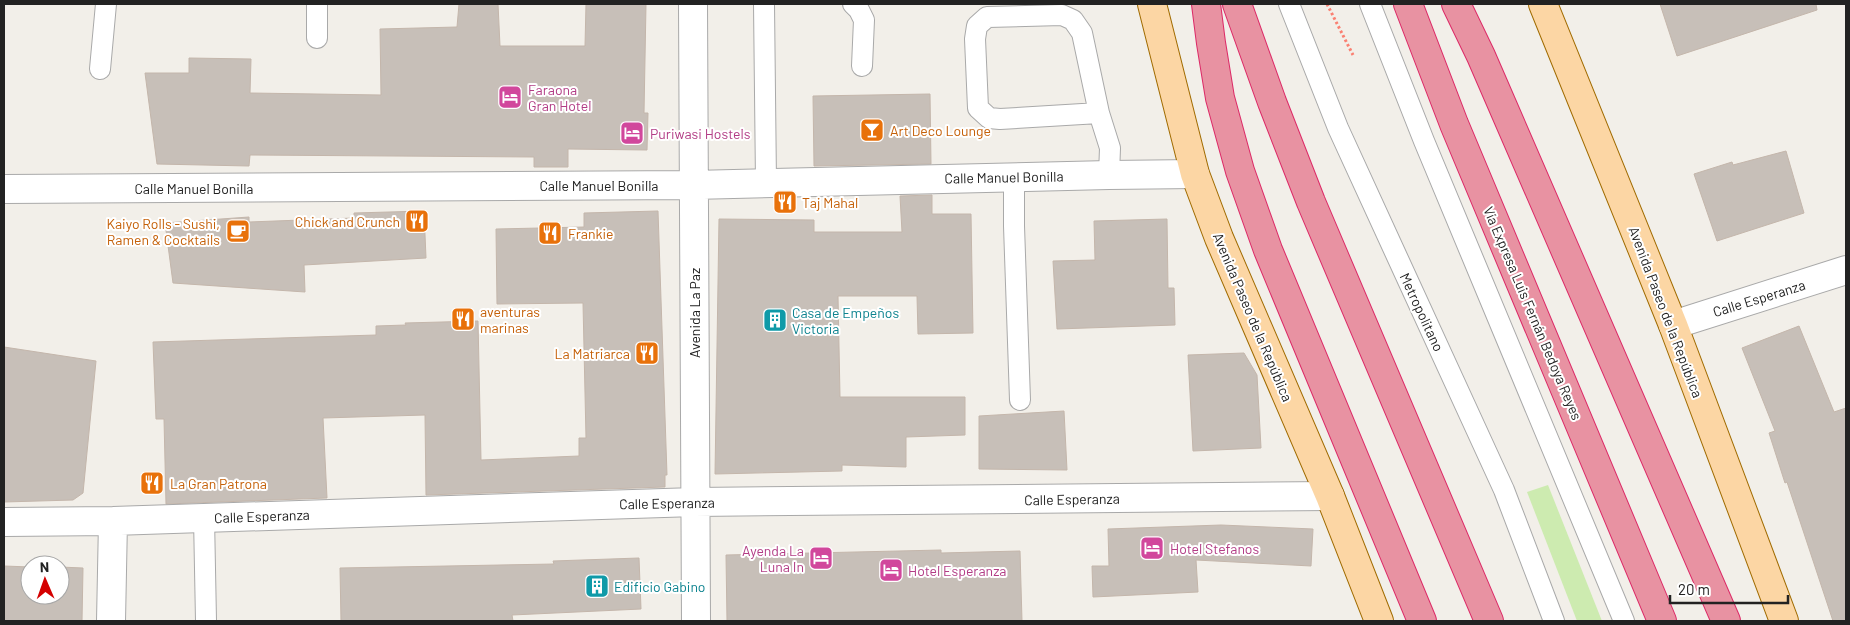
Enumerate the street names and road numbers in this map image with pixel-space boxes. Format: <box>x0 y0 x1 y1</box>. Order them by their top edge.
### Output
street label: Calle Manuel Bonilla <box>944 167 1064 187</box>
street label: Calle Manuel Bonilla <box>539 177 659 194</box>
street label: Calle Manuel Bonilla <box>134 180 254 197</box>
street label: Vía Expresa Luis Fernán Bedoya Reyes <box>1480 204 1586 423</box>
street label: Avenida Paseo de la República <box>1625 224 1707 400</box>
street label: Avenida Paseo de la República <box>1210 230 1296 404</box>
street label: Avenida La Paz <box>686 268 703 358</box>
street label: Metropolitano <box>1396 270 1448 354</box>
street label: Calle Esperanza <box>1711 276 1807 320</box>
street label: Calle Esperanza <box>1024 490 1120 508</box>
street label: Calle Esperanza <box>619 494 715 512</box>
street label: Calle Esperanza <box>214 506 310 526</box>

